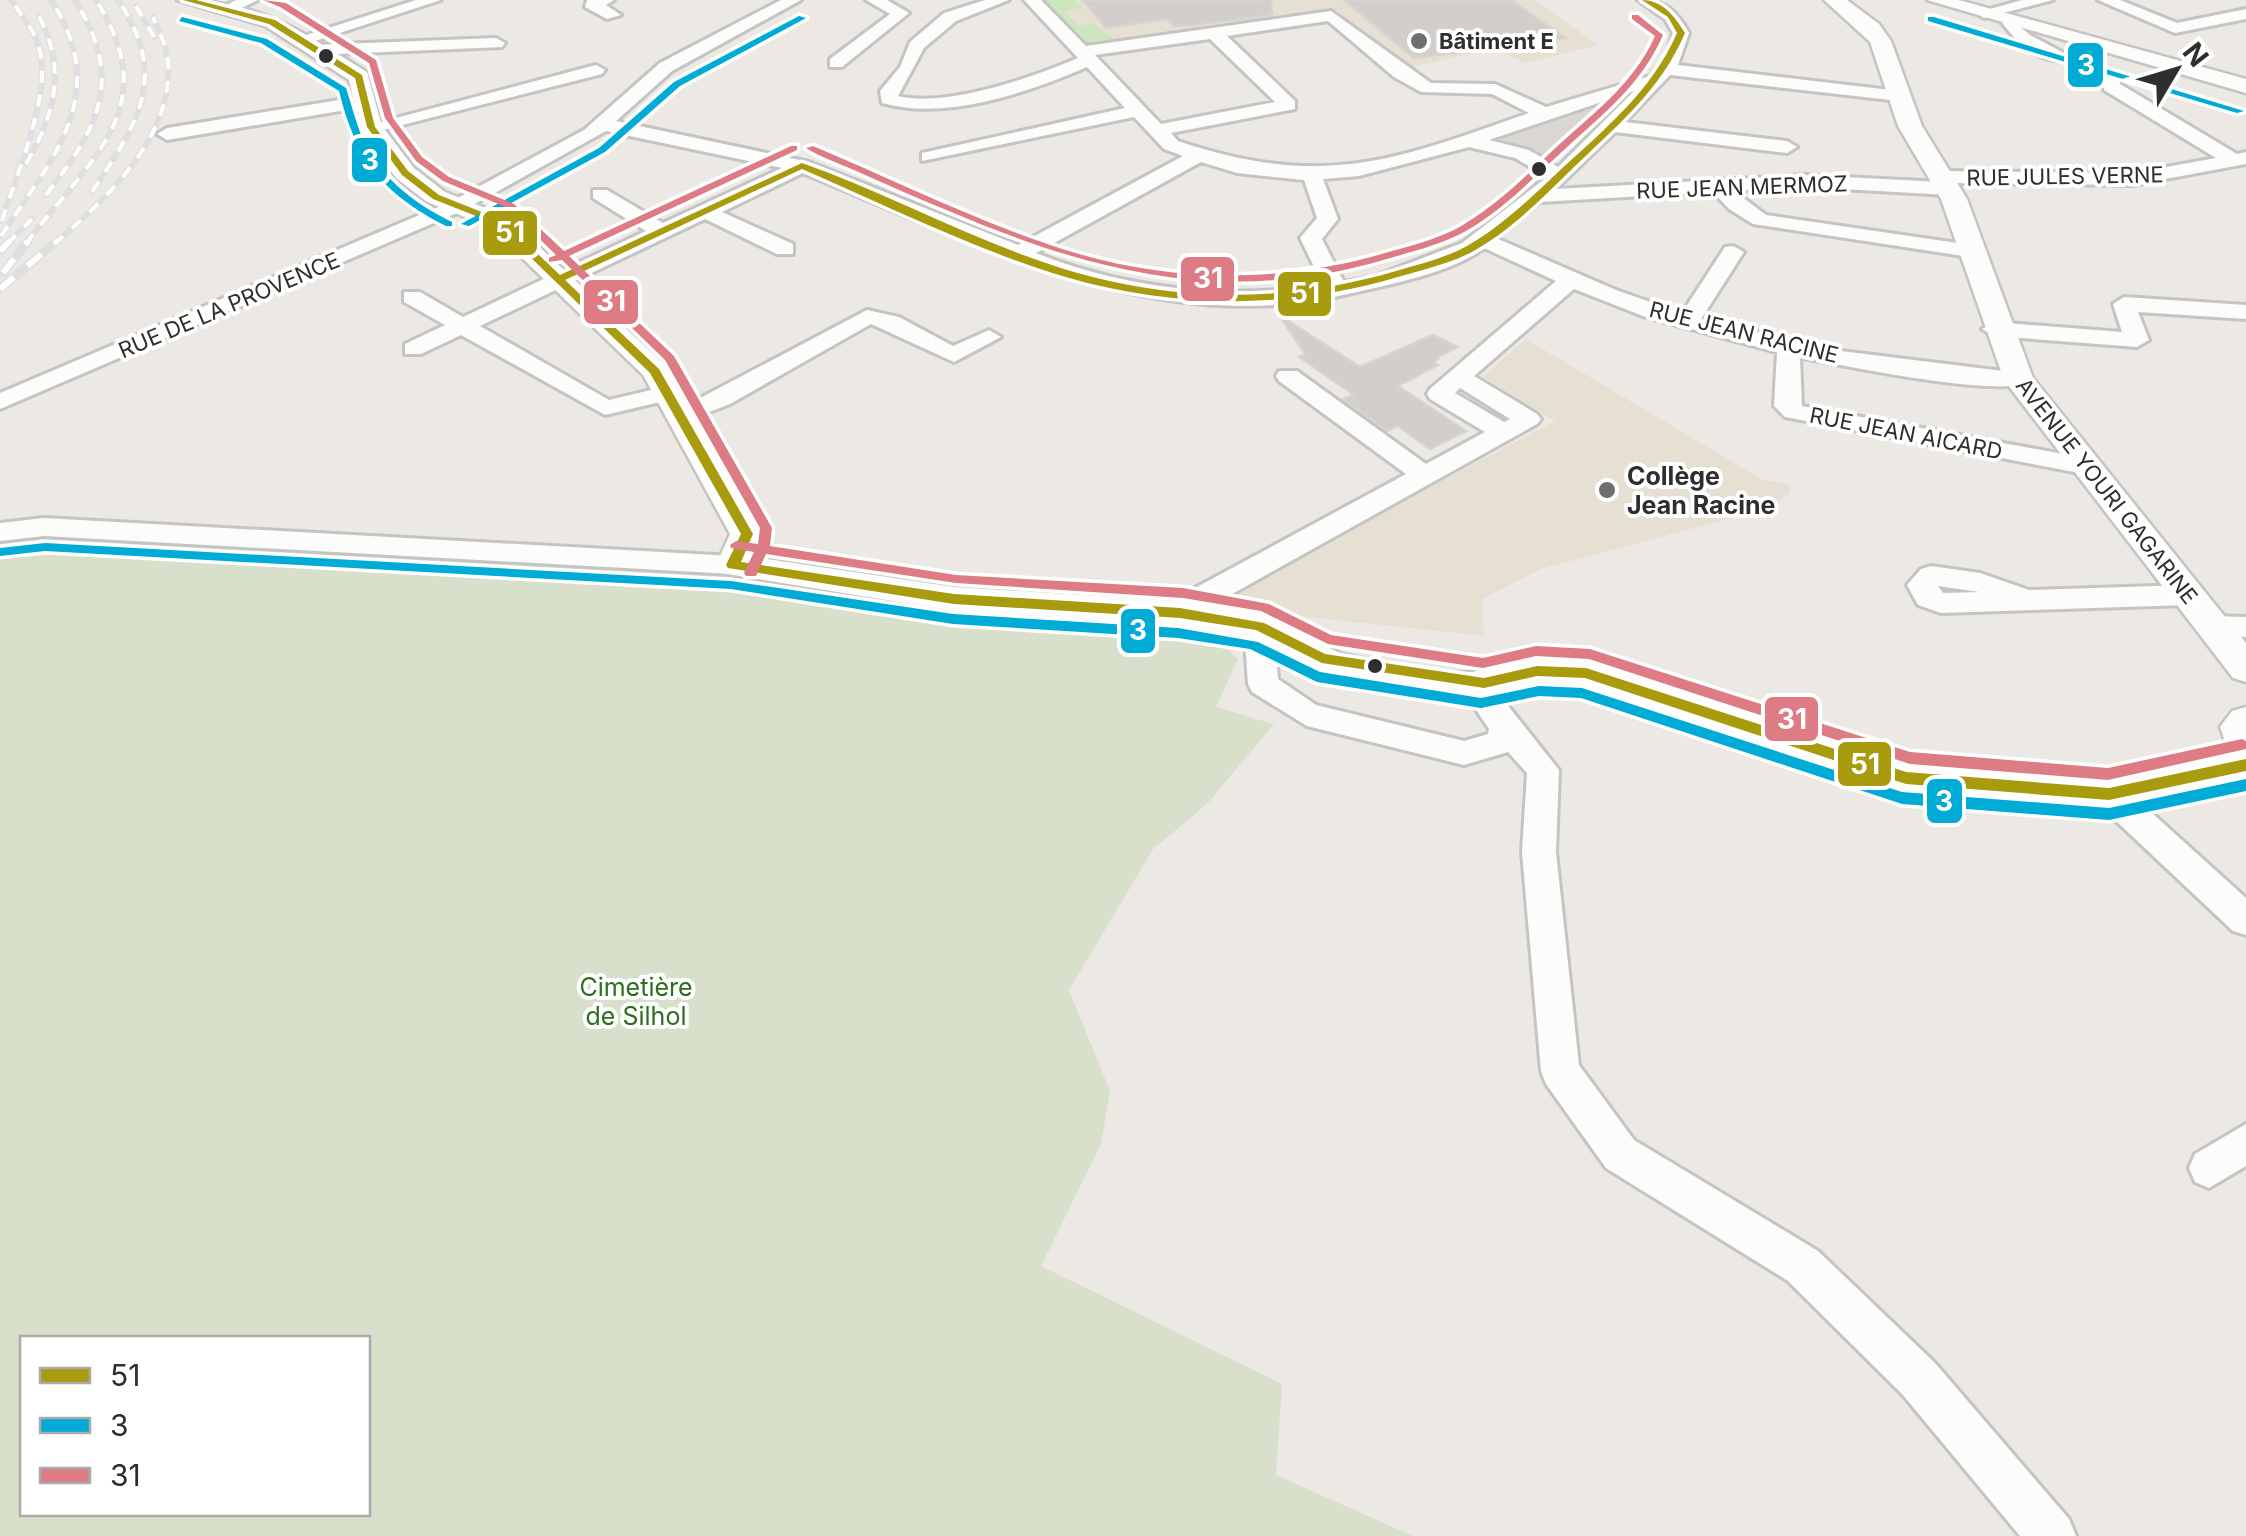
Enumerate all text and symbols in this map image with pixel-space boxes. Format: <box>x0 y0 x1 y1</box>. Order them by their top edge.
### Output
north arrow <box>2126 20 2226 120</box>
place label: Bâtiment E <box>1439 28 1554 54</box>
marker: Bâtiment E <box>1408 30 1430 52</box>
text: N <box>2176 36 2216 73</box>
line badge: 3 <box>2066 41 2105 89</box>
unlabelled marker <box>316 46 336 66</box>
text: 3 <box>2077 48 2095 82</box>
line badge: 3 <box>350 136 389 184</box>
text: 3 <box>361 143 379 177</box>
unlabelled marker <box>1529 159 1549 179</box>
street label: RUE JULES VERNE <box>1966 161 2164 191</box>
street label: RUE JEAN MERMOZ <box>1636 170 1848 204</box>
line badge: 51 <box>481 209 539 257</box>
text: 51 <box>495 215 525 249</box>
street label: RUE DE LA PROVENCE <box>115 247 343 363</box>
line badge: 31 <box>1179 255 1236 303</box>
text: 31 <box>1193 261 1223 295</box>
line badge: 51 <box>1276 270 1333 318</box>
text: 51 <box>1290 276 1320 310</box>
line badge: 31 <box>582 278 640 326</box>
text: 31 <box>596 284 626 318</box>
street label: RUE JEAN RACINE <box>1647 296 1841 368</box>
street label: AVENUE YOURI GAGARINE <box>2011 373 2203 609</box>
street label: RUE JEAN AICARD <box>1808 402 2004 464</box>
place label: Collège Jean Racine <box>1627 461 1776 520</box>
marker: Collège Jean Racine <box>1596 479 1618 501</box>
line badge: 3 <box>1119 607 1157 655</box>
text: 3 <box>1129 613 1147 647</box>
unlabelled marker <box>1365 656 1385 676</box>
line badge: 31 <box>1763 695 1820 743</box>
text: 31 <box>1777 702 1807 736</box>
line badge: 51 <box>1836 740 1893 788</box>
text: 51 <box>1850 747 1880 781</box>
line badge: 3 <box>1925 777 1964 825</box>
text: 3 <box>1935 784 1953 818</box>
park label: Cimetière de Silhol <box>579 972 693 1031</box>
legend <box>20 1336 370 1516</box>
text: 51 <box>110 1357 140 1393</box>
text: 3 <box>110 1407 129 1443</box>
text: 31 <box>110 1457 141 1493</box>

